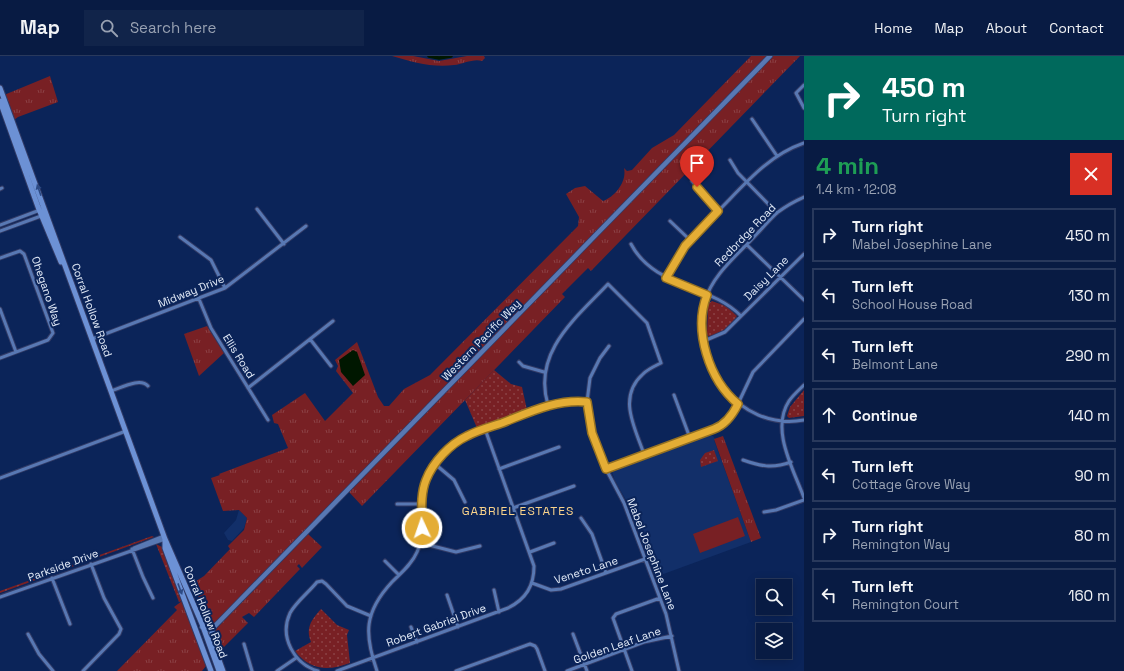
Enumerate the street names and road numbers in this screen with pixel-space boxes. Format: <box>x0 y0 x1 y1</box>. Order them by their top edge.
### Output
street label: Redbrdge Road <box>711 201 779 269</box>
street label: Daisy Lane <box>741 253 791 303</box>
street label: Ohegano Way <box>29 254 65 328</box>
street label: Corral Hollow Road <box>69 261 115 359</box>
street label: Midway Drive <box>156 271 226 311</box>
street label: Western Pacific Way <box>439 296 523 384</box>
street label: Ellis Road <box>220 331 258 381</box>
street label: Mabel Josephine Lane <box>624 496 680 612</box>
street label: Parkside Drive <box>26 546 100 584</box>
street label: Veneto Lane <box>552 553 620 587</box>
street label: Corral Hollow Road <box>181 564 231 660</box>
street label: Robert Gabriel Drive <box>384 600 488 650</box>
street label: Golden Leaf Lane <box>571 623 663 667</box>

